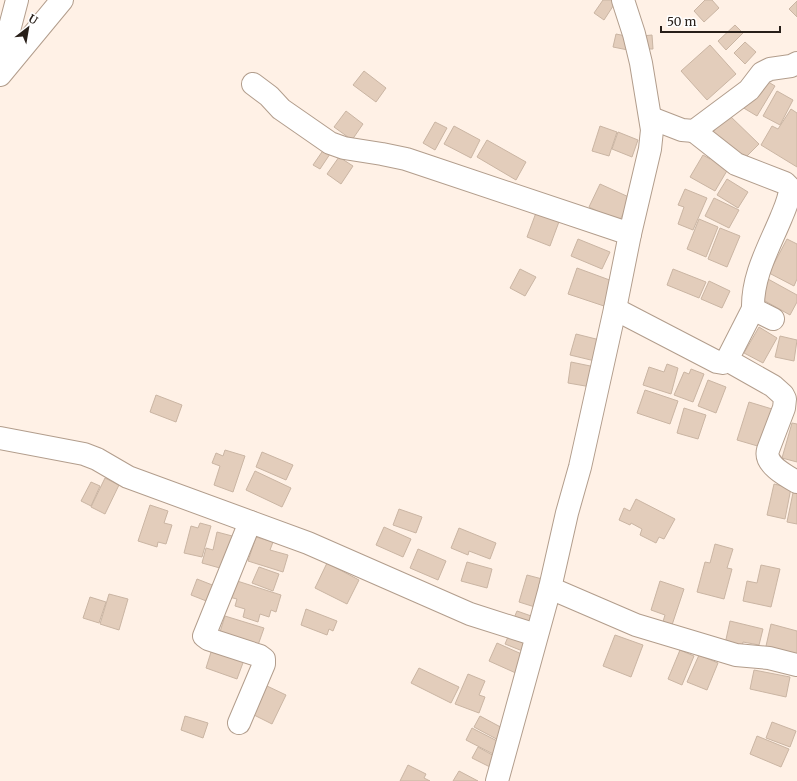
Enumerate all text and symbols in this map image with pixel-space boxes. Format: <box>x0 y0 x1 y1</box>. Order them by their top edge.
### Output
north arrow <box>8 8 48 48</box>
scale bar <box>661 8 780 34</box>
text: U <box>26 11 41 28</box>
text: 50 m <box>667 14 696 29</box>

